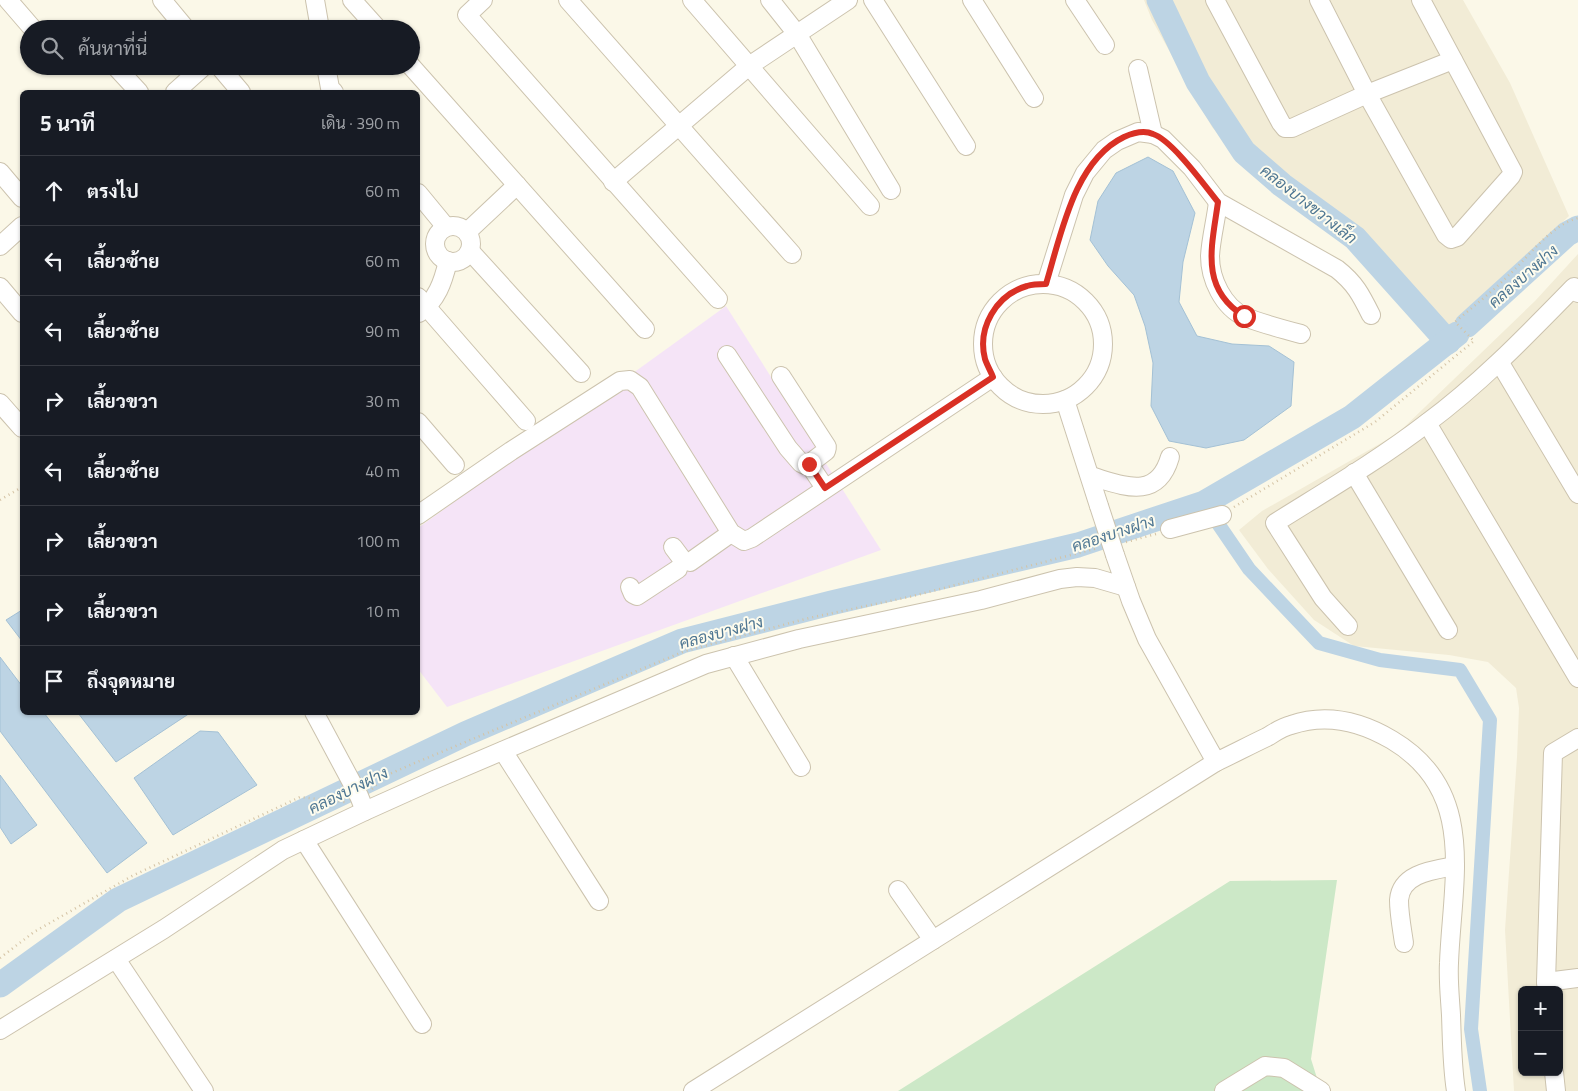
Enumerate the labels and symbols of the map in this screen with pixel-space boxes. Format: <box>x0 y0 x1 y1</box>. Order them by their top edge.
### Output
water label: คลองบางขวางเล็ก <box>1255 158 1363 250</box>
water label: คลองบางฝาง <box>1483 239 1563 313</box>
route start <box>1233 305 1256 328</box>
route end <box>798 453 821 476</box>
water label: คลองบางฝาง <box>1068 508 1158 558</box>
water label: คลองบางฝาง <box>676 609 766 655</box>
water label: คลองบางฝาง <box>304 760 392 820</box>

